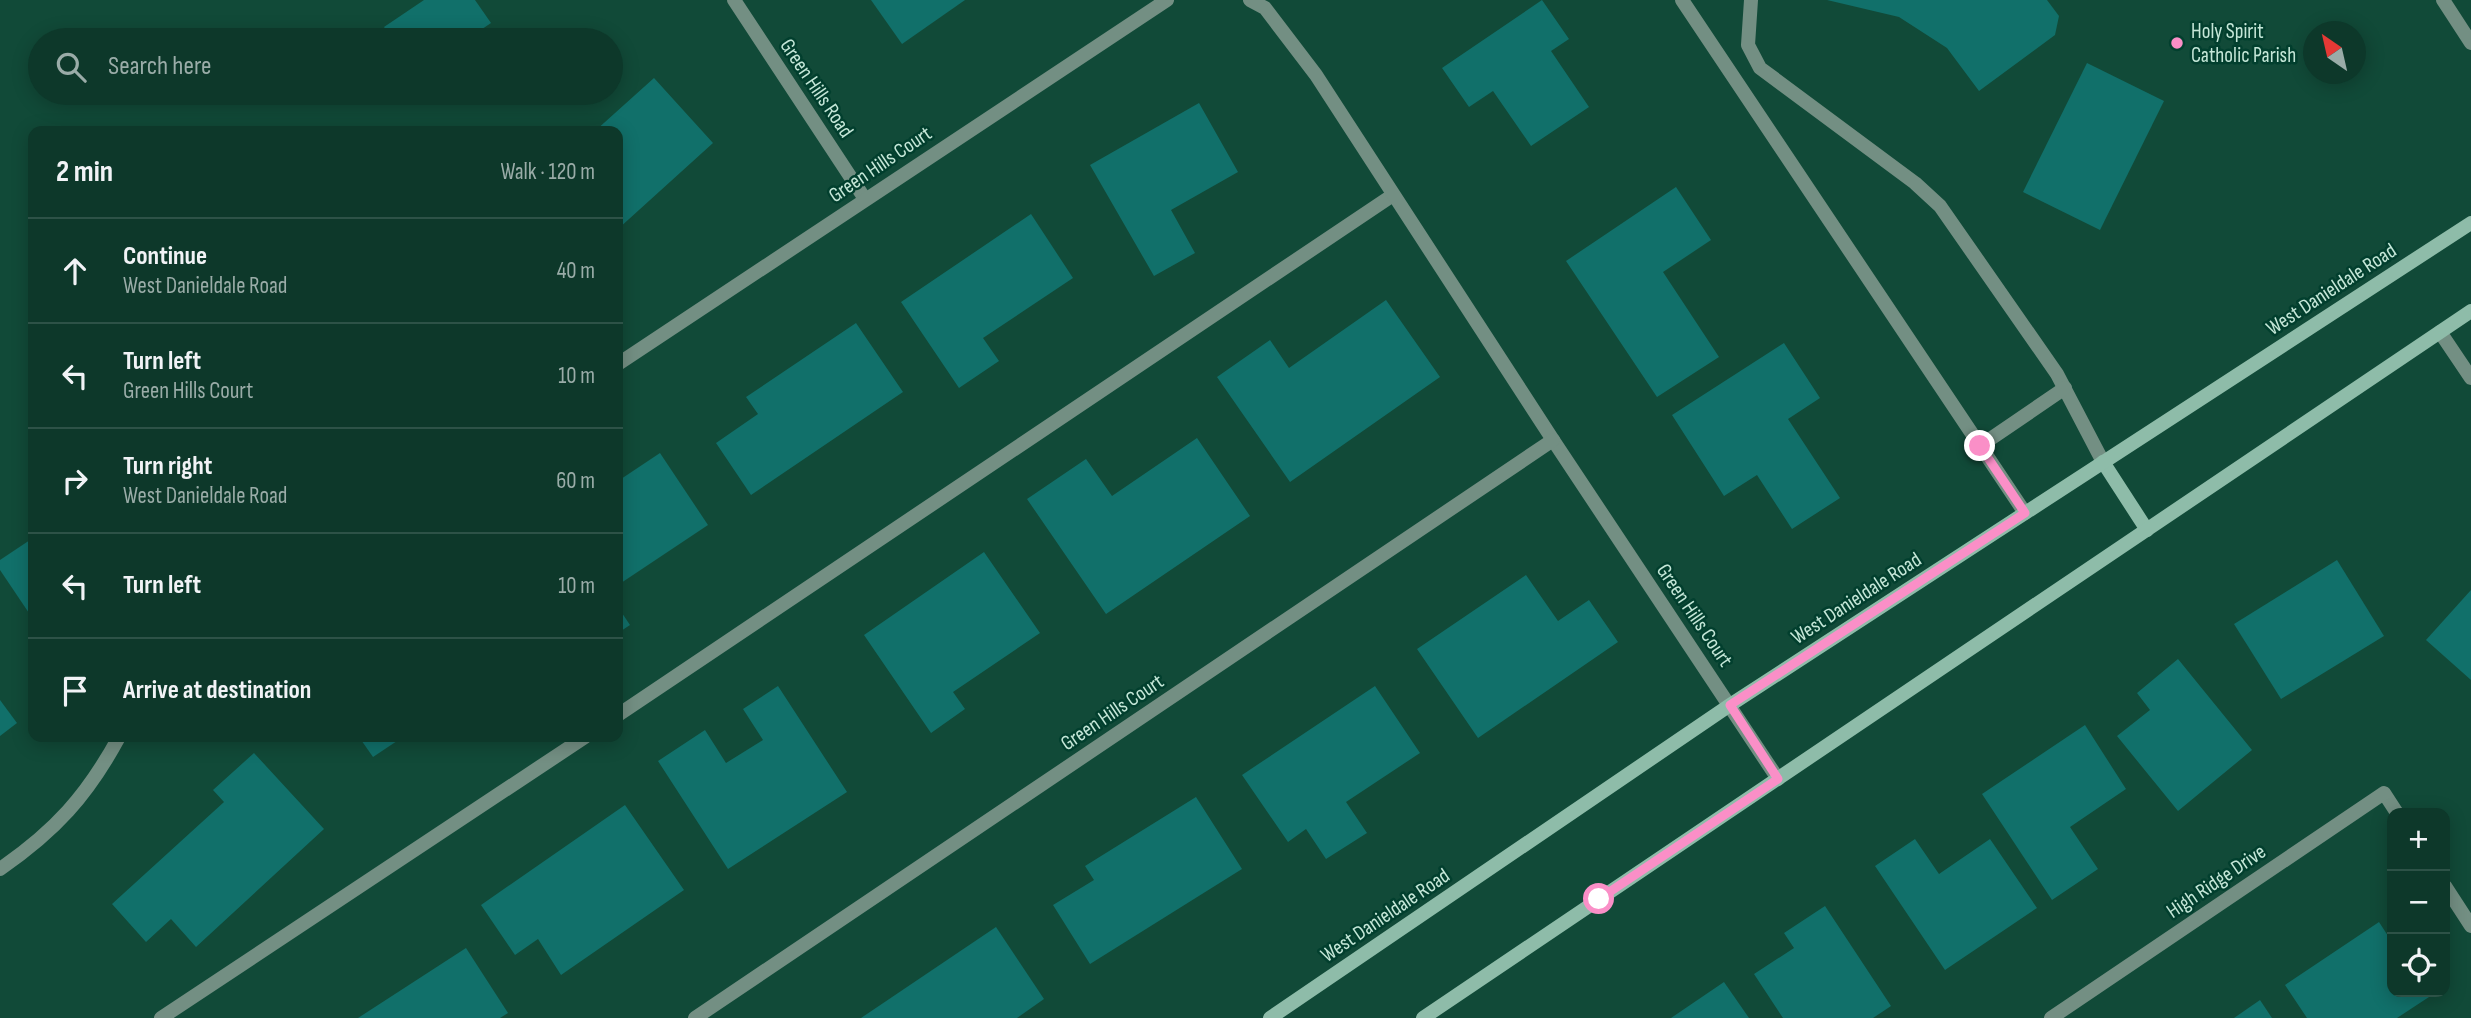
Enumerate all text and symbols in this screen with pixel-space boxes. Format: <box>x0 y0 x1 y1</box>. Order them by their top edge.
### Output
place label: Holy Spirit Catholic Parish <box>2191 19 2296 68</box>
north arrow <box>2303 21 2366 84</box>
search box <box>28 28 623 105</box>
street label: Green Hills Road <box>774 34 859 142</box>
marker: Holy Spirit Catholic Parish <box>2169 35 2185 51</box>
icon: search <box>52 48 90 86</box>
text: Search here <box>108 51 211 82</box>
street label: Green Hills Court <box>824 121 937 208</box>
text: 2 min <box>56 154 113 190</box>
text: Walk · 120 m <box>500 158 595 186</box>
street label: West Danieldale Road <box>2262 238 2401 341</box>
text: Continue <box>123 241 207 272</box>
icon: ahead <box>56 252 94 290</box>
text: 40 m <box>557 257 595 285</box>
text: West Danieldale Road <box>123 272 287 300</box>
text: Turn left <box>123 346 201 377</box>
icon: left <box>56 357 94 395</box>
text: 10 m <box>558 362 595 390</box>
text: Green Hills Court <box>123 377 253 405</box>
route end <box>1964 430 1995 461</box>
text: Turn right <box>123 451 212 482</box>
icon: right <box>56 462 94 500</box>
text: 60 m <box>556 467 595 495</box>
text: West Danieldale Road <box>123 482 287 510</box>
street label: West Danieldale Road <box>1787 547 1926 650</box>
street label: Green Hills Court <box>1651 559 1738 672</box>
icon: left <box>56 567 94 605</box>
text: Turn left <box>123 570 201 601</box>
text: 10 m <box>558 572 595 600</box>
street label: Green Hills Court <box>1056 669 1169 756</box>
icon: arrive <box>56 672 94 710</box>
text: Arrive at destination <box>123 675 311 706</box>
map controls <box>2387 808 2450 997</box>
button: + <box>2387 808 2450 871</box>
street label: High Ridge Drive <box>2162 839 2271 924</box>
street label: West Danieldale Road <box>1316 863 1454 968</box>
button: − <box>2387 871 2450 934</box>
route start <box>1583 883 1614 914</box>
button: locate <box>2387 934 2450 997</box>

